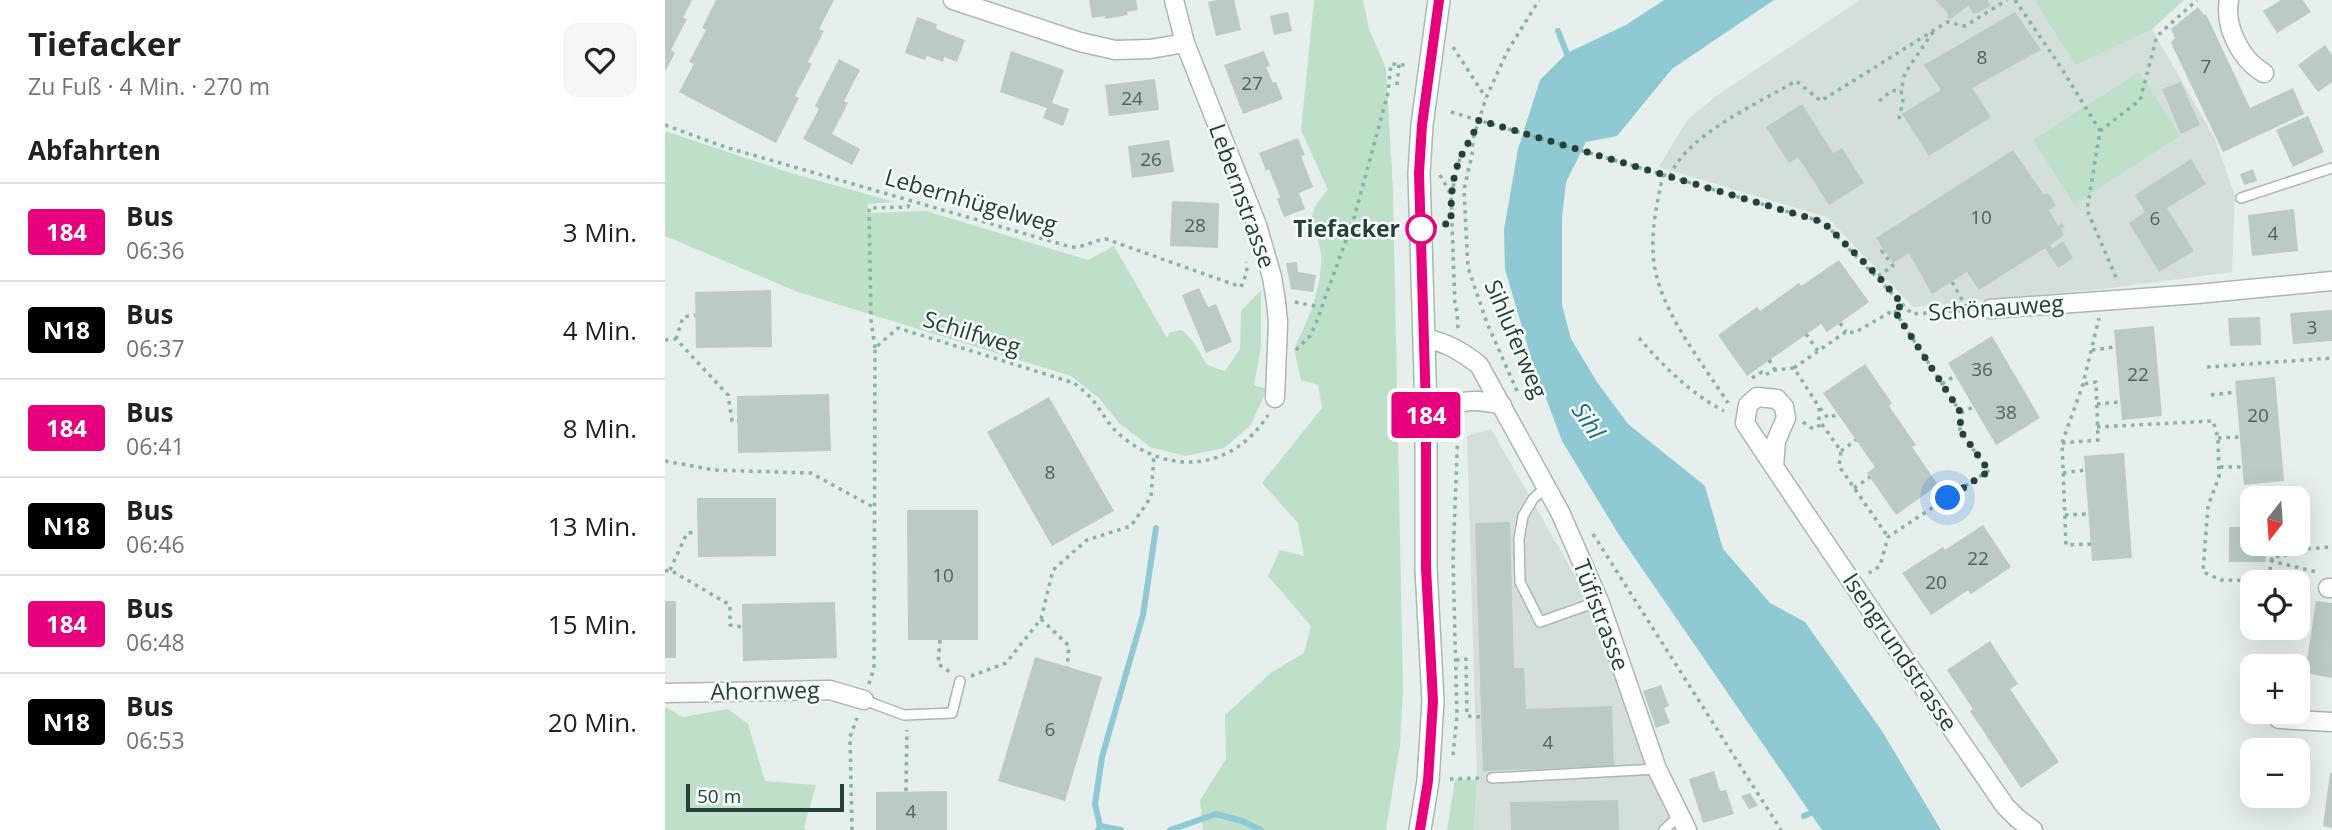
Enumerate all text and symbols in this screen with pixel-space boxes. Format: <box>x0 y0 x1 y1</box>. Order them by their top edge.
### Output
text: Tiefacker <box>28 21 181 66</box>
button: heart <box>563 23 637 97</box>
house number: 8 <box>1977 44 1987 70</box>
house number: 7 <box>2201 53 2211 79</box>
text: Zu Fuß · 4 Min. · 270 m <box>28 70 270 102</box>
house number: 27 <box>1241 70 1263 96</box>
house number: 24 <box>1121 85 1143 111</box>
street label: Lebernstrasse <box>1202 119 1284 272</box>
text: Abfahrten <box>28 132 161 168</box>
house number: 26 <box>1140 146 1162 172</box>
street label: Lebernhügelweg <box>881 160 1062 240</box>
text: Bus <box>126 198 173 234</box>
house number: 10 <box>1970 204 1992 230</box>
house number: 6 <box>2150 205 2160 231</box>
house number: 28 <box>1184 212 1206 238</box>
place label: Tiefacker <box>1293 212 1400 244</box>
text: 3 Min. <box>563 214 637 250</box>
marker: Tiefacker <box>1406 214 1436 244</box>
text: 184 <box>46 215 87 248</box>
house number: 4 <box>2268 220 2279 246</box>
text: 06:36 <box>126 234 185 266</box>
street label: Sihluferweg <box>1478 274 1556 403</box>
street label: Schönauweg <box>1927 286 2065 328</box>
text: Bus <box>126 296 173 332</box>
street label: Schilfweg <box>920 302 1025 362</box>
text: 4 Min. <box>563 312 637 348</box>
text: N18 <box>43 313 90 346</box>
house number: 3 <box>2307 314 2317 340</box>
text: 06:37 <box>126 332 185 364</box>
house number: 36 <box>1971 356 1993 382</box>
house number: 22 <box>2127 361 2149 387</box>
line badge: 184 <box>1386 392 1466 438</box>
text: Bus <box>126 394 173 430</box>
water label: Sihl <box>1565 395 1614 446</box>
text: 184 <box>1405 398 1447 431</box>
house number: 38 <box>1995 399 2017 425</box>
house number: 20 <box>2247 402 2269 428</box>
text: 8 Min. <box>563 410 637 446</box>
text: 184 <box>46 411 87 444</box>
text: 06:41 <box>126 430 185 462</box>
house number: 8 <box>1045 459 1055 485</box>
your location <box>1930 480 1965 515</box>
north arrow <box>2240 486 2310 556</box>
map controls <box>2240 486 2310 808</box>
text: Bus <box>126 492 173 528</box>
text: 13 Min. <box>548 508 637 544</box>
text: N18 <box>43 509 90 542</box>
text: 06:46 <box>126 528 185 560</box>
house number: 22 <box>1967 545 1989 571</box>
street label: Tüfistrasse <box>1566 555 1638 675</box>
house number: 10 <box>932 562 954 588</box>
street label: Isengrundstrasse <box>1836 566 1966 737</box>
house number: 20 <box>1925 569 1947 595</box>
button: locate <box>2240 570 2310 640</box>
text: Bus <box>126 590 173 626</box>
text: 15 Min. <box>548 606 637 642</box>
text: 184 <box>46 607 87 640</box>
text: 06:48 <box>126 626 185 658</box>
button: + <box>2240 654 2310 724</box>
street label: Ahornweg <box>710 673 820 707</box>
text: Bus <box>126 688 173 724</box>
text: 20 Min. <box>548 704 637 740</box>
text: N18 <box>43 705 90 738</box>
house number: 6 <box>1045 716 1055 742</box>
text: 06:53 <box>126 724 185 756</box>
house number: 4 <box>1543 729 1554 755</box>
button: − <box>2240 738 2310 808</box>
scale bar <box>686 781 843 813</box>
text: 50 m <box>697 783 741 809</box>
house number: 4 <box>906 798 917 824</box>

